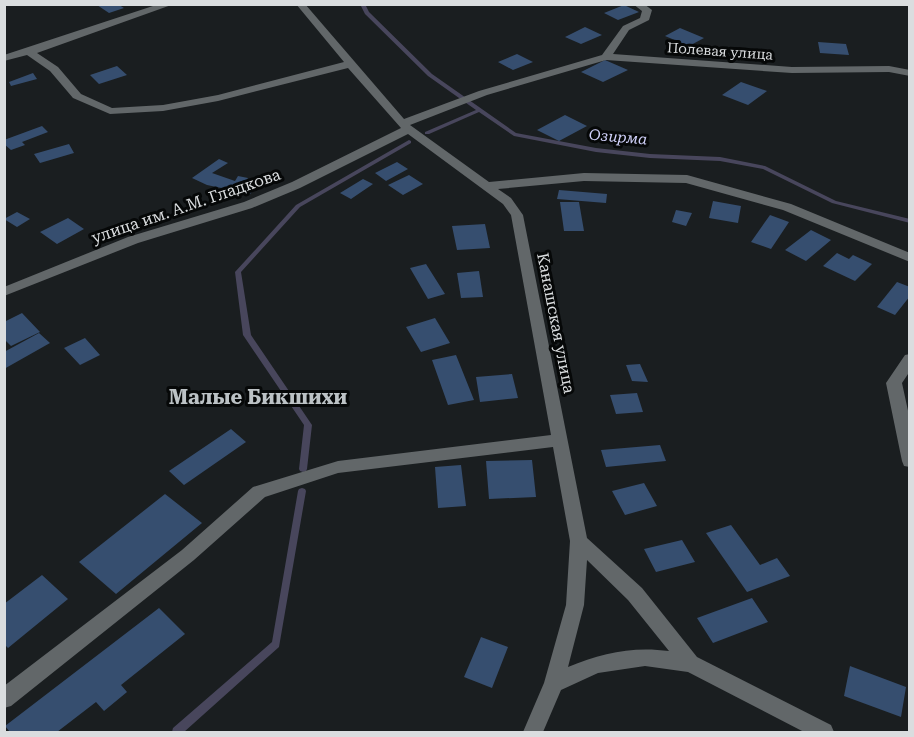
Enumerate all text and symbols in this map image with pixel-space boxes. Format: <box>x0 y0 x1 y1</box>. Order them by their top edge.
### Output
street label: Полевая улица <box>666 39 774 63</box>
water label: Озирма <box>588 125 648 149</box>
street label: улица им. А.М. Гладкова <box>89 165 283 247</box>
street label: Канашская улица <box>533 251 579 395</box>
district label: Малые Бикшихи <box>169 385 348 409</box>

